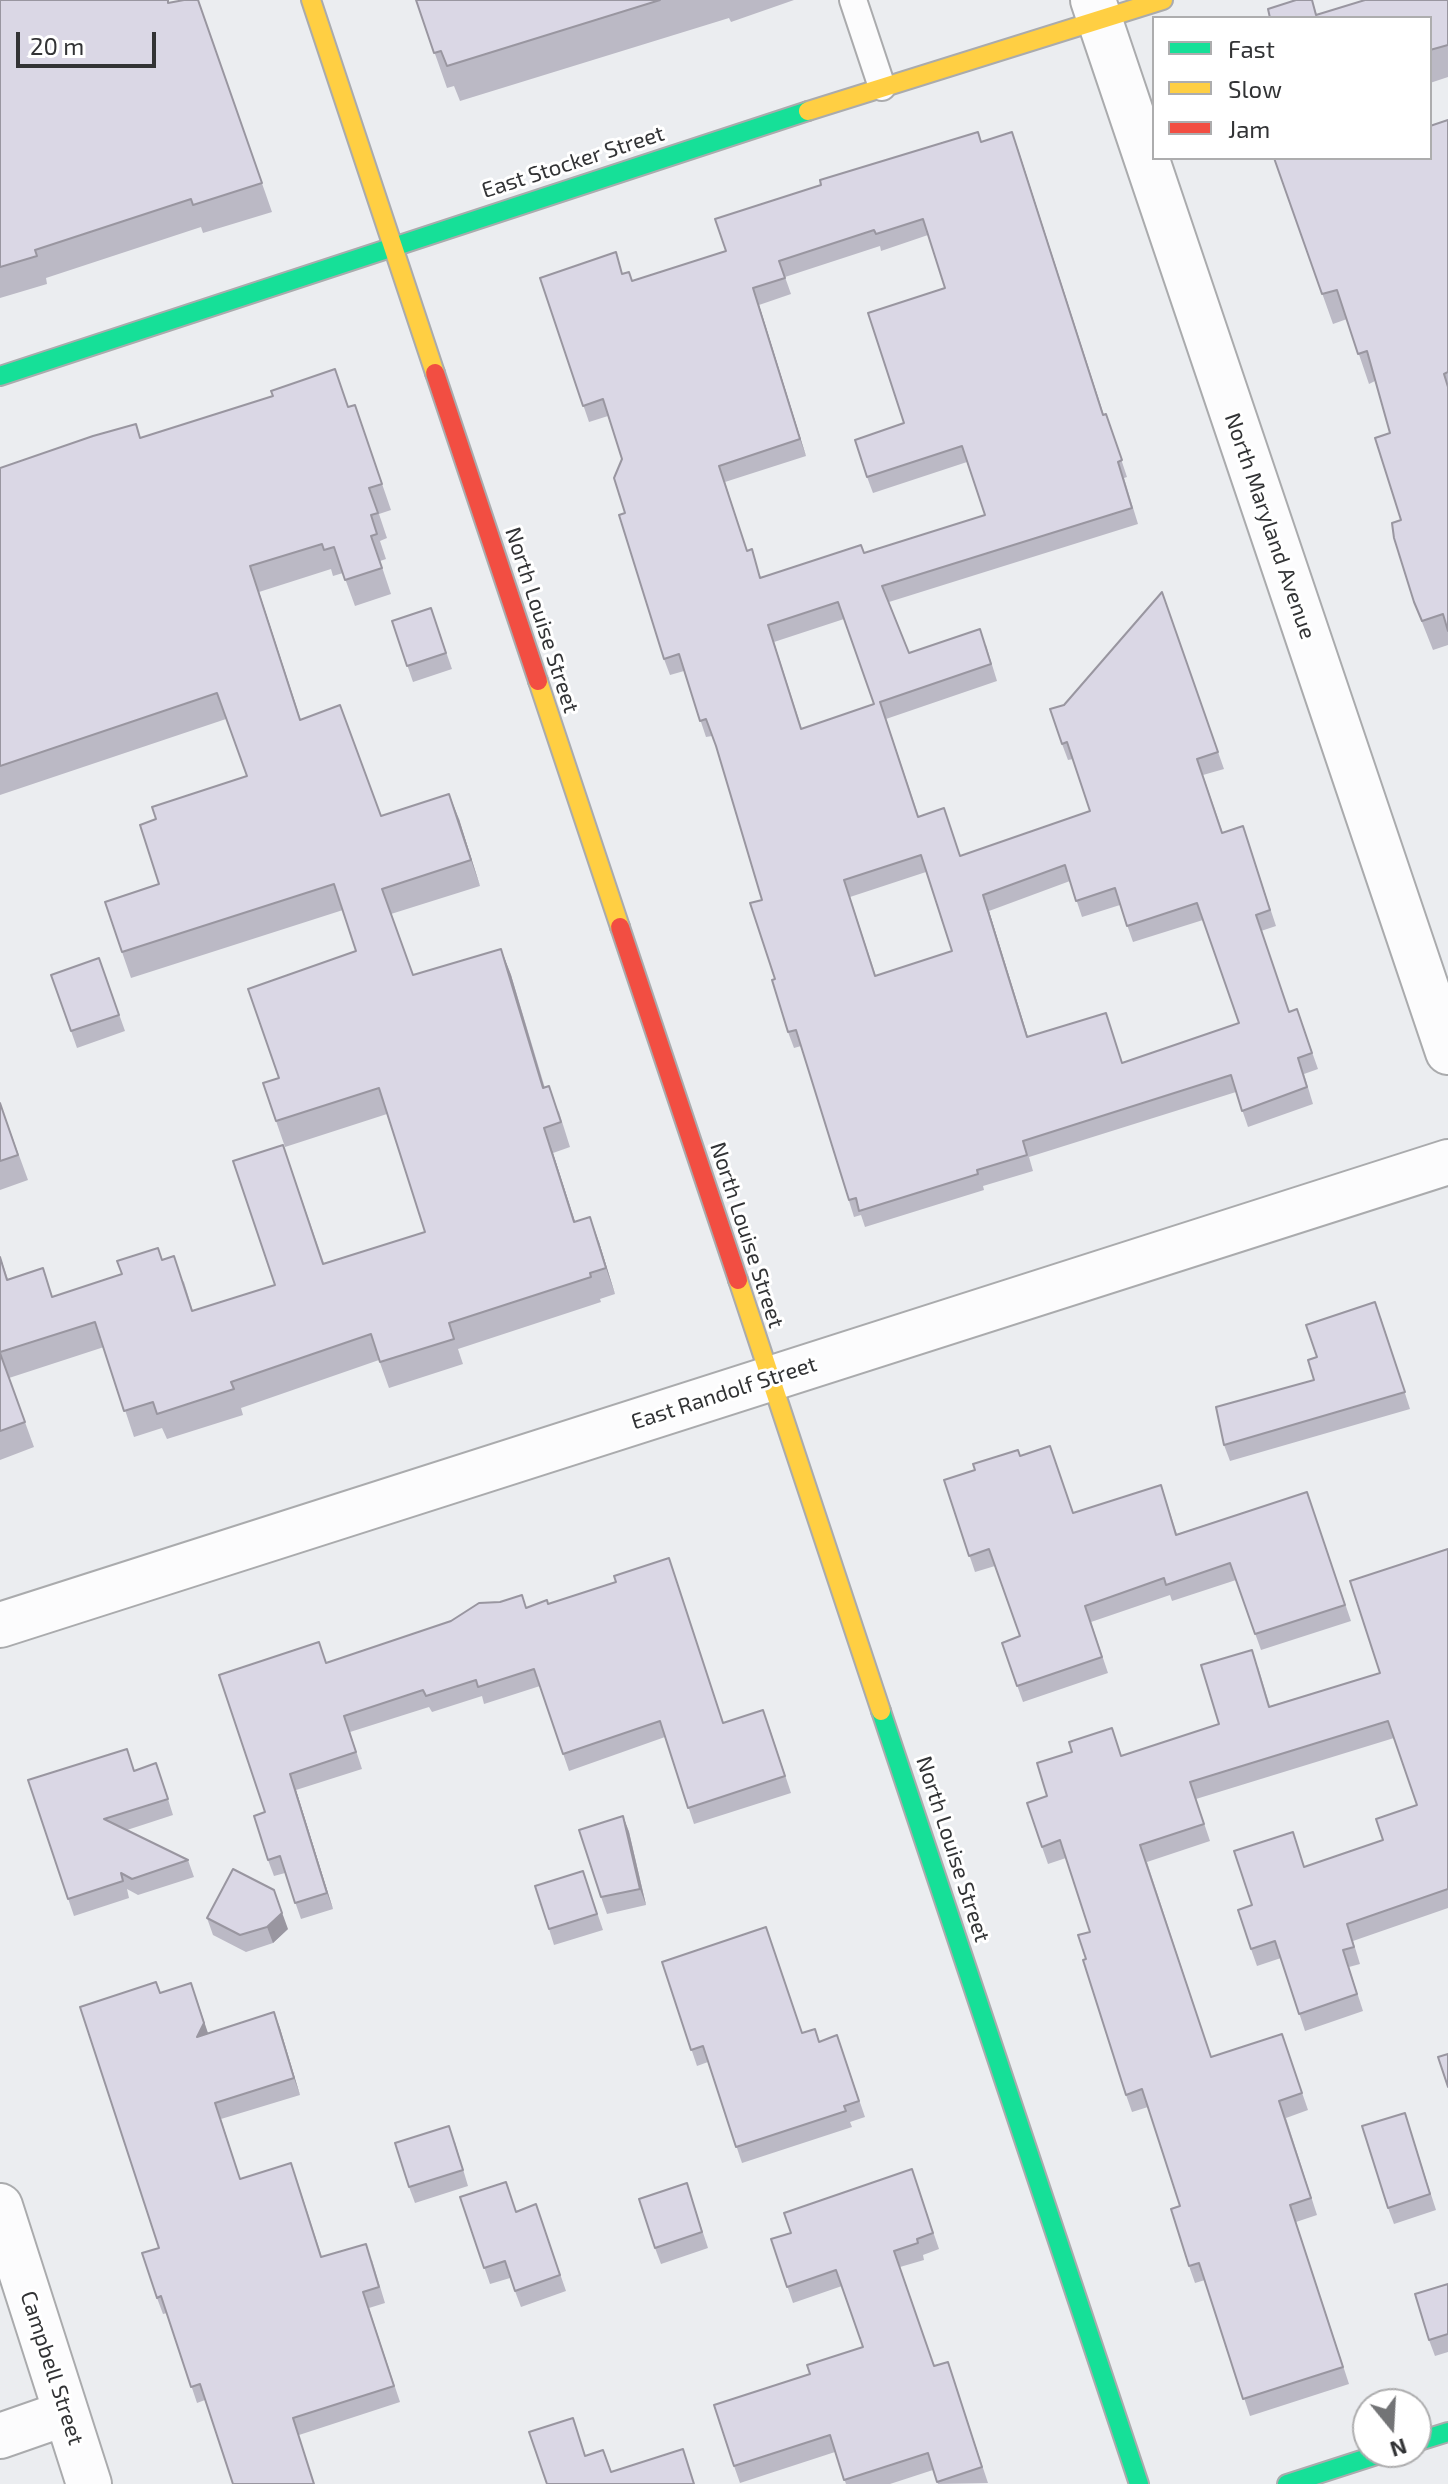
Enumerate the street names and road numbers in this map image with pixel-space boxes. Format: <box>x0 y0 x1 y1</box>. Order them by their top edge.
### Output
street label: East Stocker Street <box>478 120 668 204</box>
street label: North Maryland Avenue <box>1219 409 1321 643</box>
street label: North Louise Street <box>500 524 584 716</box>
street label: North Louise Street <box>705 1139 789 1331</box>
street label: East Randolf Street <box>628 1351 820 1435</box>
street label: North Louise Street <box>911 1753 995 1945</box>
street label: Campbell Street <box>15 2288 89 2448</box>

